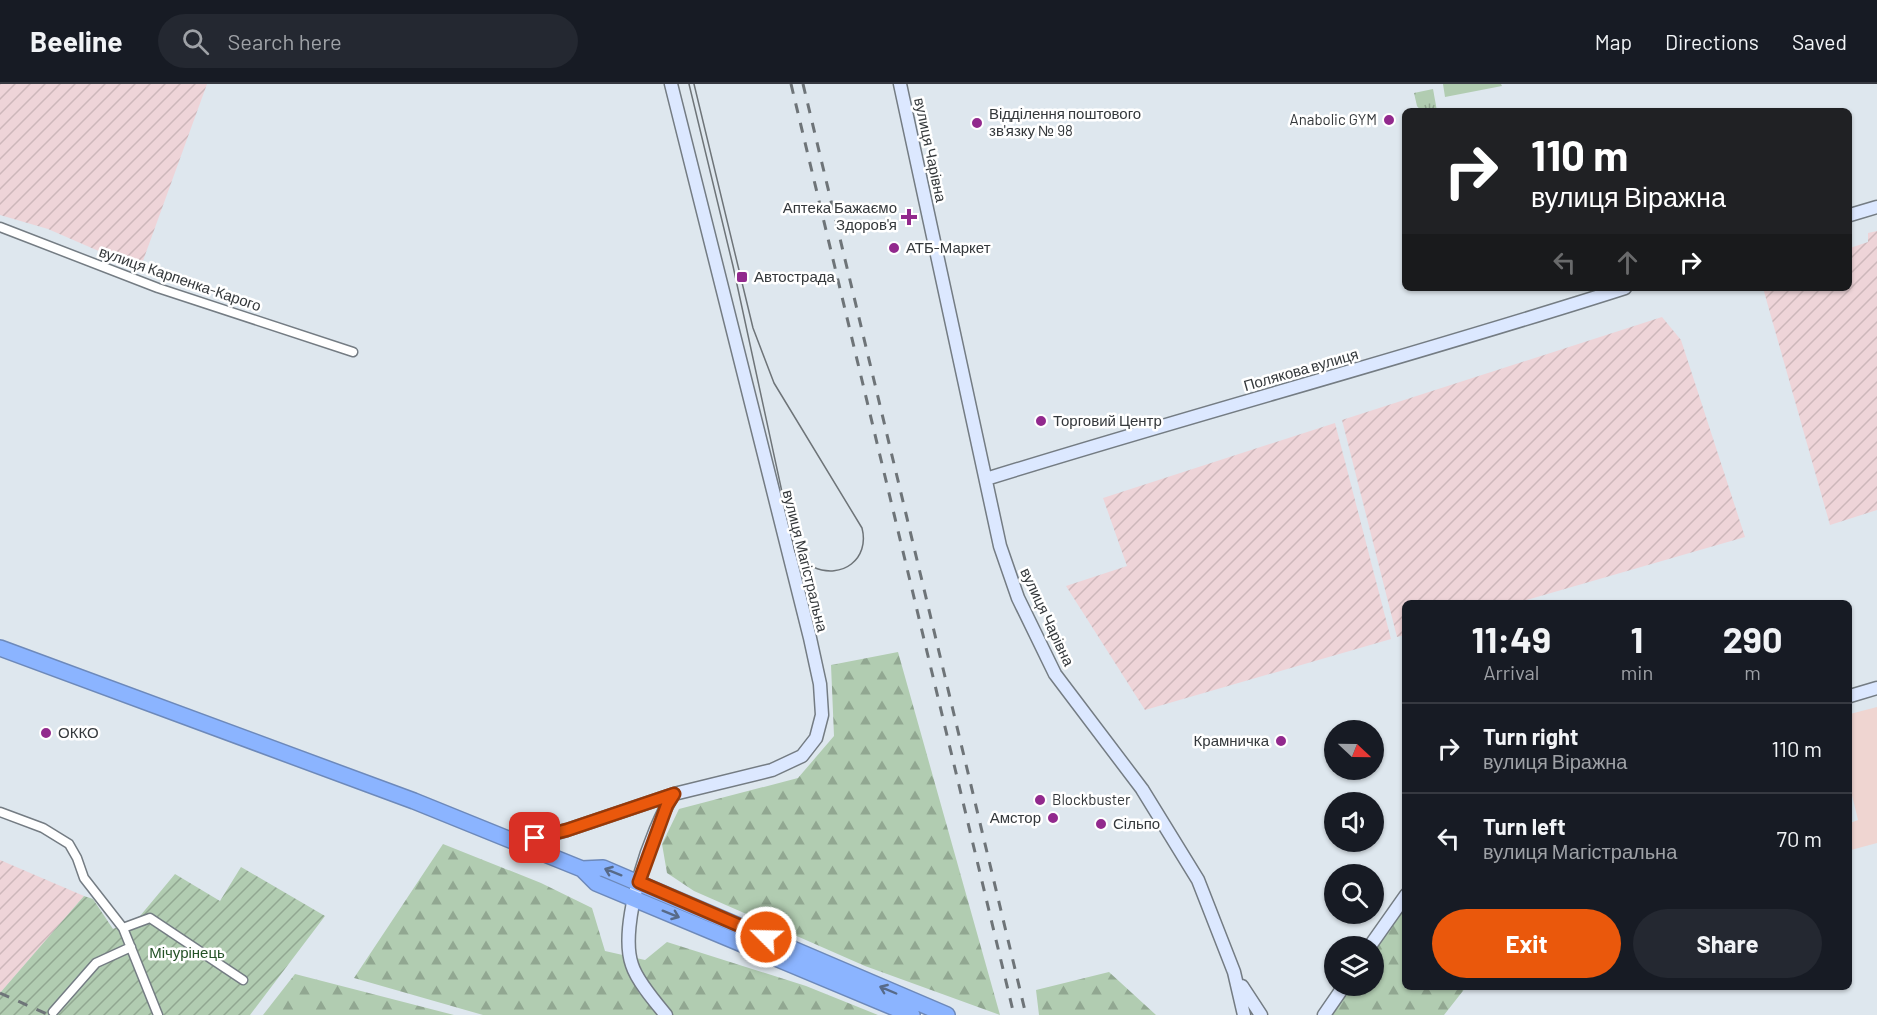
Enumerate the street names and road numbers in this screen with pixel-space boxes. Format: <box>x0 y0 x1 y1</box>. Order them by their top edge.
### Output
street label: вулиця Чарівна <box>911 96 951 204</box>
street label: вулиця Карпенка-Карого <box>97 242 264 314</box>
street label: Полякова вулиця <box>1241 344 1360 394</box>
street label: вулиця Магістральна <box>780 488 832 634</box>
street label: вулиця Чарівна <box>1017 565 1079 669</box>

